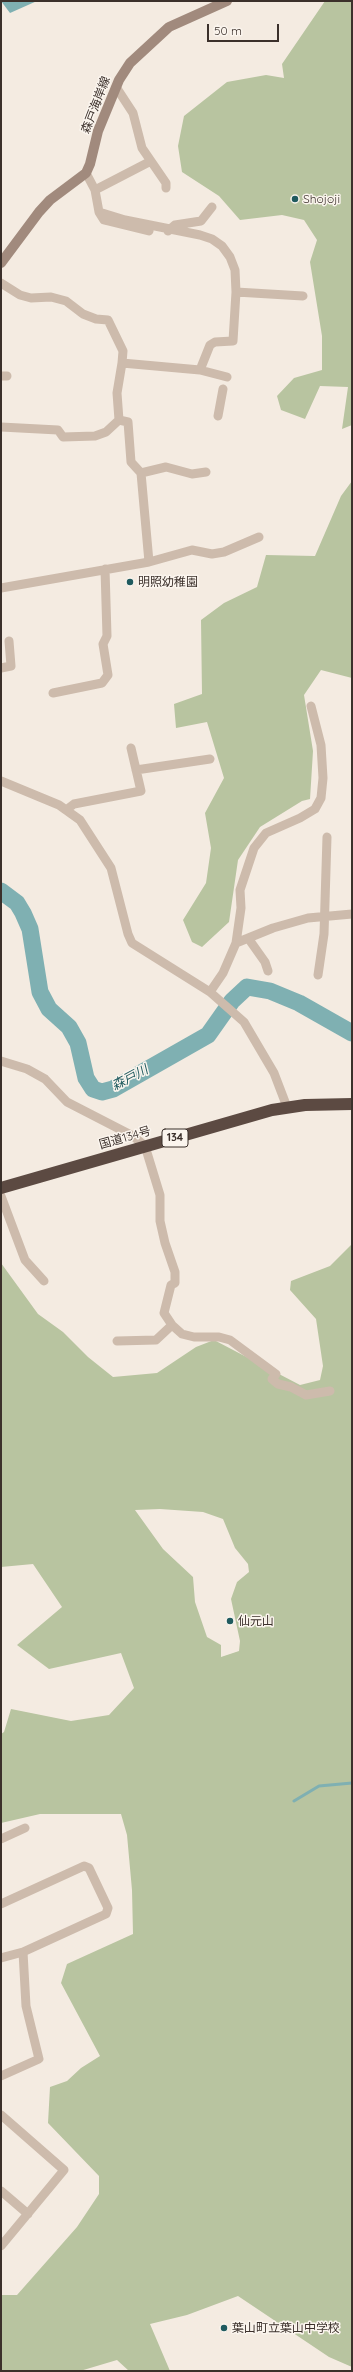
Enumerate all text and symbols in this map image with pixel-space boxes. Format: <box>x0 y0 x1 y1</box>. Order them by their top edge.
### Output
scale bar <box>209 16 281 42</box>
text: 50 m <box>214 23 242 38</box>
street label: 森戸海岸線 <box>79 74 113 136</box>
place label: Shojoji <box>303 192 340 206</box>
marker: Shojoji <box>290 194 300 204</box>
place label: 明照幼稚園 <box>138 575 198 589</box>
marker: 明照幼稚園 <box>125 577 135 587</box>
water label: 森戸川 <box>109 1062 151 1094</box>
street label: 国道134号 <box>98 1124 152 1152</box>
road number: 134 <box>162 1129 188 1147</box>
place label: 仙元山 <box>238 1614 274 1628</box>
marker: 仙元山 <box>225 1616 235 1626</box>
place label: 葉山町立葉山中学校 <box>232 2321 340 2335</box>
marker: 葉山町立葉山中学校 <box>219 2323 229 2333</box>

